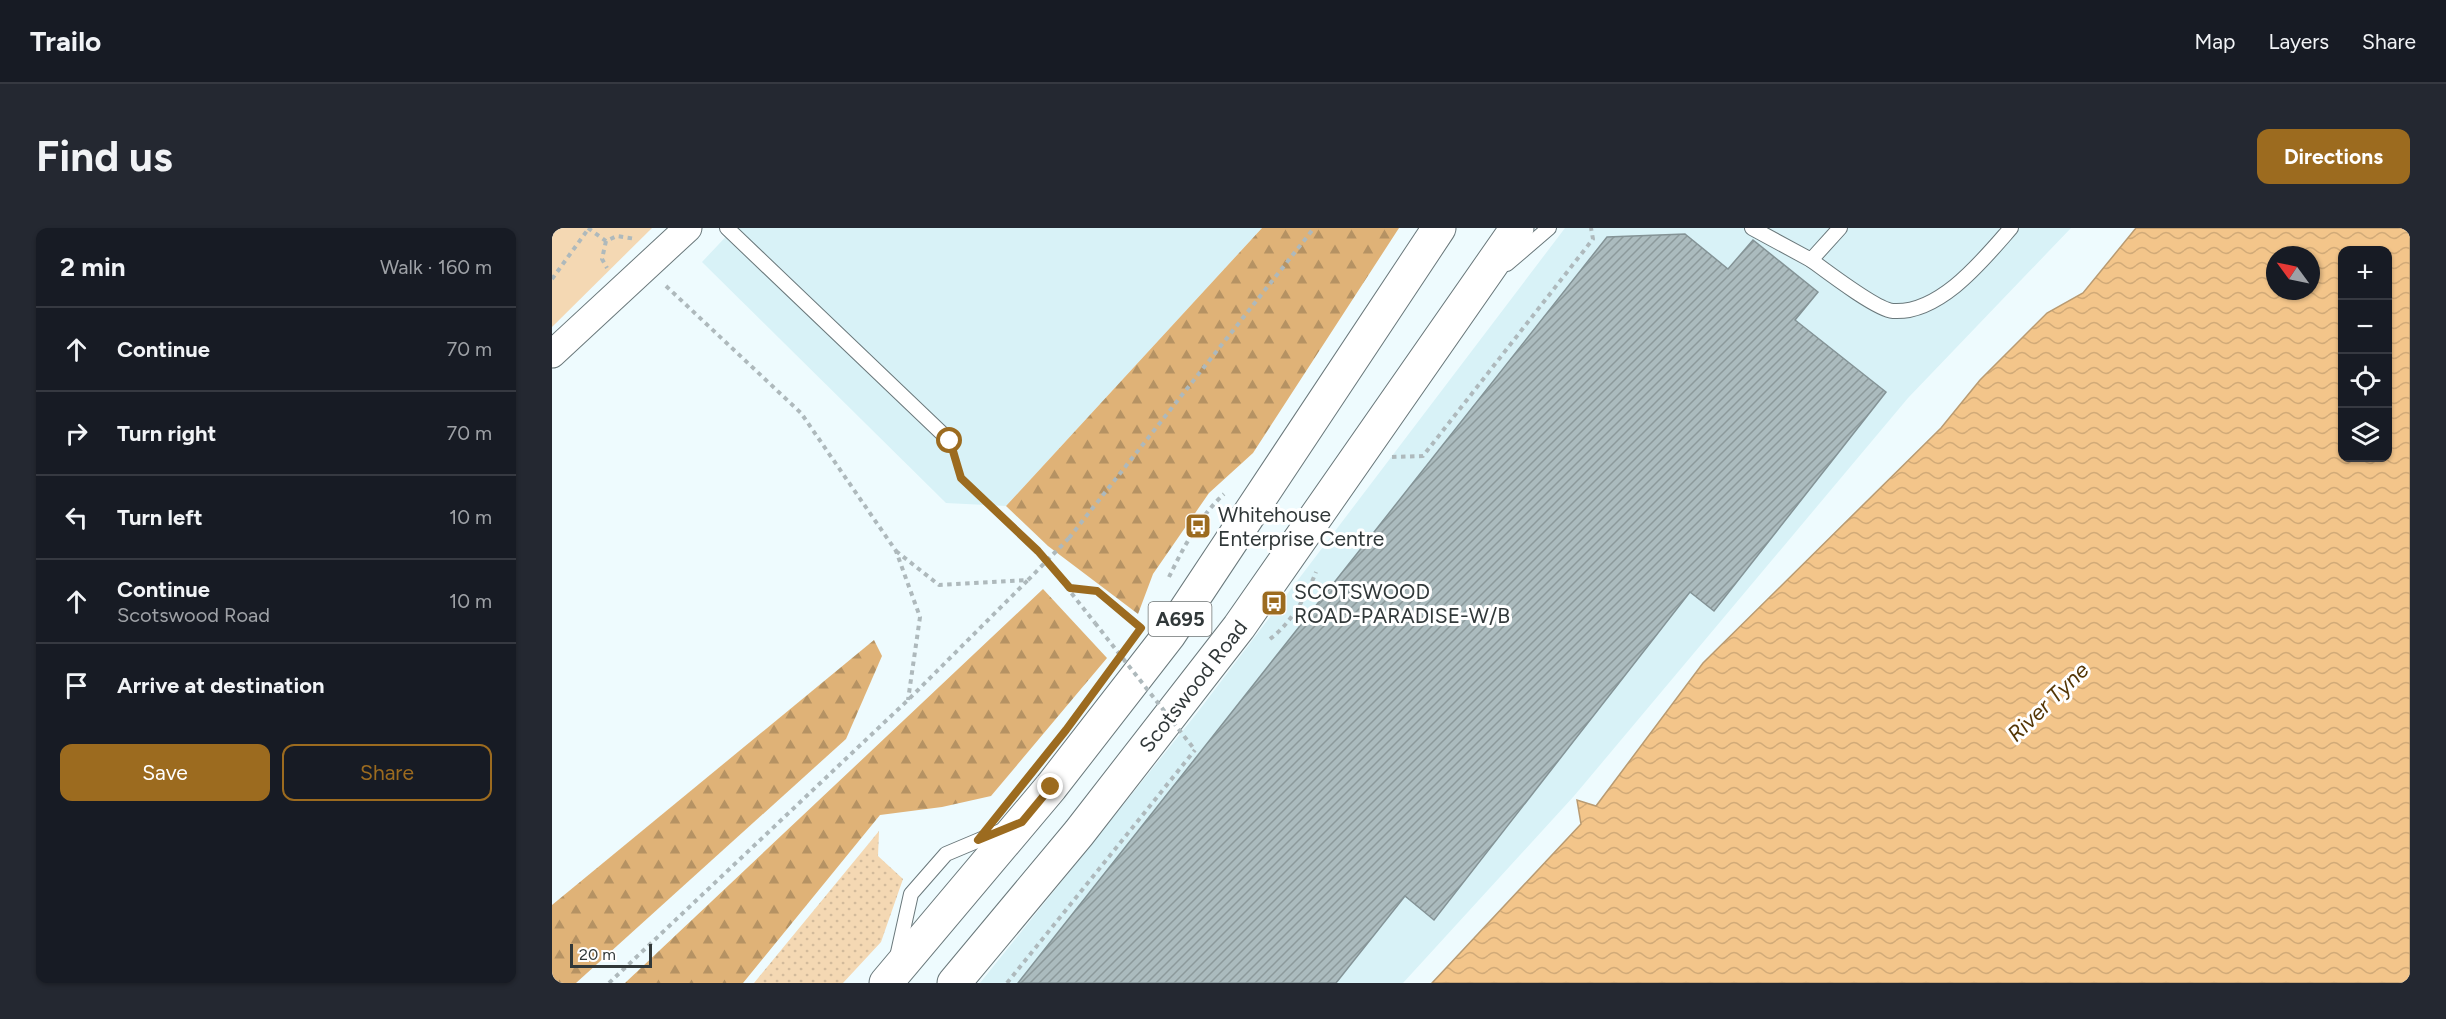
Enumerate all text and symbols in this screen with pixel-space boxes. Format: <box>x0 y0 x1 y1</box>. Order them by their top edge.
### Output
text: Trailo <box>30 24 101 58</box>
text: Map <box>2195 29 2235 54</box>
text: Layers <box>2268 29 2329 54</box>
text: Share <box>2362 29 2416 54</box>
button: Directions <box>2257 129 2410 184</box>
text: Find us <box>36 131 173 182</box>
north arrow <box>2266 246 2320 300</box>
map controls <box>2338 246 2392 462</box>
button: + <box>2338 246 2392 300</box>
text: 2 min <box>60 251 126 283</box>
text: Walk · 160 m <box>380 255 492 279</box>
button: − <box>2338 300 2392 354</box>
icon: ahead <box>60 333 93 366</box>
text: Continue <box>117 336 210 363</box>
text: 70 m <box>446 337 492 361</box>
button: locate <box>2338 354 2392 408</box>
button: layers <box>2338 408 2392 462</box>
icon: right <box>60 417 93 450</box>
text: Turn right <box>117 420 216 447</box>
text: 70 m <box>446 421 492 445</box>
route start <box>936 427 962 453</box>
icon: left <box>60 501 93 534</box>
place label: Whitehouse Enterprise Centre <box>1218 502 1384 551</box>
text: Turn left <box>117 504 203 531</box>
text: 10 m <box>449 505 492 529</box>
bus stop icon: Whitehouse Enterprise Centre <box>1183 511 1213 541</box>
text: Continue <box>117 576 210 603</box>
place label: SCOTSWOOD ROAD-PARADISE-W/B <box>1294 579 1510 628</box>
icon: ahead <box>60 585 93 618</box>
bus stop icon: SCOTSWOOD ROAD-PARADISE-W/B <box>1259 588 1289 618</box>
text: 10 m <box>449 589 492 613</box>
road number: A695 <box>1148 602 1212 636</box>
text: Scotswood Road <box>117 603 270 627</box>
street label: Scotswood Road <box>1134 615 1252 757</box>
water label: River Tyne <box>2002 657 2094 747</box>
icon: arrive <box>60 669 93 702</box>
text: Arrive at destination <box>117 672 325 699</box>
button: Save <box>60 744 270 801</box>
button: Share <box>282 744 492 801</box>
route end <box>1037 773 1063 799</box>
scale bar <box>570 941 652 968</box>
text: 20 m <box>579 945 616 964</box>

